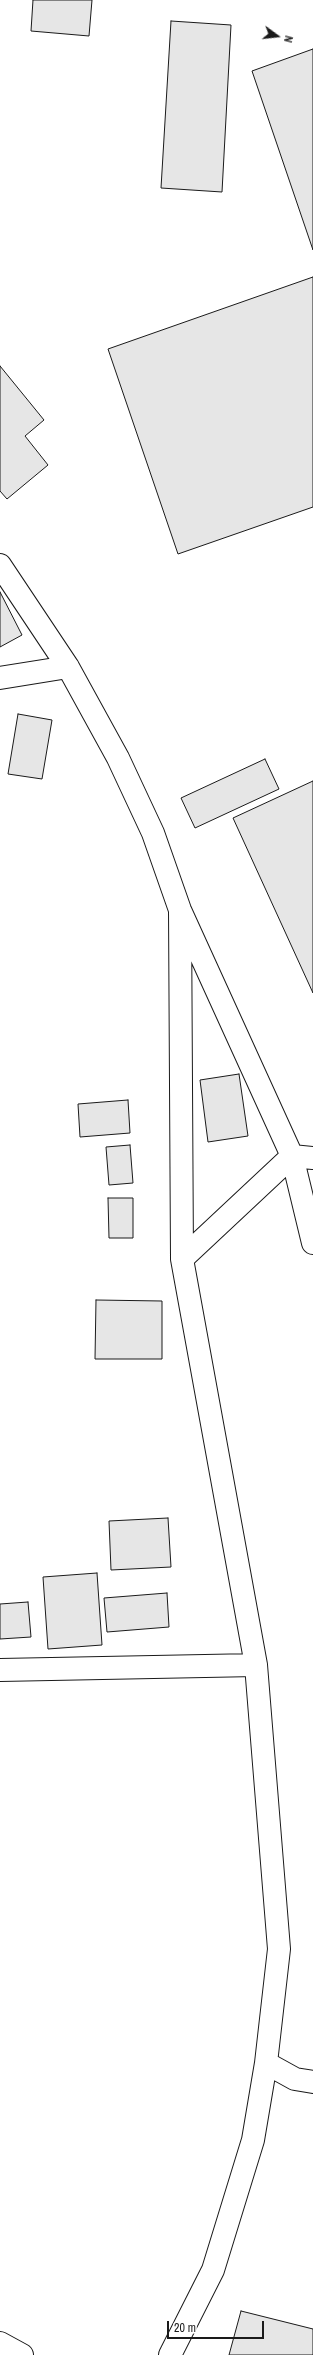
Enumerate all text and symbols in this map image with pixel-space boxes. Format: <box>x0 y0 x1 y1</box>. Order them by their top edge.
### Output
north arrow <box>257 16 297 56</box>
text: N <box>281 34 296 44</box>
scale bar <box>169 2313 266 2339</box>
text: 20 m <box>174 2320 196 2336</box>

